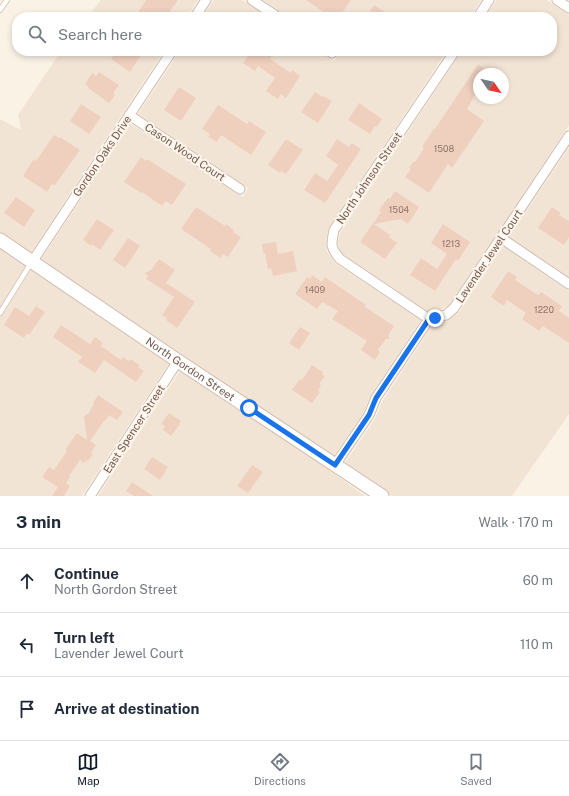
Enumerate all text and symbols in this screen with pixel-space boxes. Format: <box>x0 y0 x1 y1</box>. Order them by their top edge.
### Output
search box <box>12 12 557 56</box>
icon: search <box>26 23 48 45</box>
text: Search here <box>58 26 142 43</box>
north arrow <box>473 68 509 104</box>
street label: Gordon Oaks Drive <box>70 113 134 199</box>
street label: Cason Wood Court <box>143 121 227 183</box>
street label: North Johnson Street <box>334 130 404 226</box>
house number: 1508 <box>434 143 455 154</box>
house number: 1504 <box>389 204 410 215</box>
street label: Lavender Jewel Court <box>453 207 525 305</box>
house number: 1213 <box>442 238 461 249</box>
house number: 1409 <box>305 284 326 295</box>
house number: 1220 <box>534 304 554 315</box>
route end <box>426 309 444 327</box>
street label: North Gordon Street <box>144 335 237 403</box>
street label: East Spencer Street <box>101 383 167 475</box>
route start <box>240 399 258 417</box>
text: 3 min <box>16 512 61 532</box>
text: Walk · 170 m <box>478 515 553 530</box>
text: Continue <box>54 565 119 582</box>
icon: ahead <box>16 570 38 592</box>
text: 60 m <box>523 573 553 588</box>
text: North Gordon Street <box>54 582 177 597</box>
text: Turn left <box>54 629 115 646</box>
icon: left <box>16 634 38 656</box>
text: 110 m <box>520 637 553 652</box>
text: Lavender Jewel Court <box>54 646 184 661</box>
icon: arrive <box>16 698 38 720</box>
text: Arrive at destination <box>54 700 199 717</box>
tab: Map <box>77 751 100 787</box>
tab: Directions <box>254 751 306 787</box>
tab: Saved <box>460 751 492 787</box>

